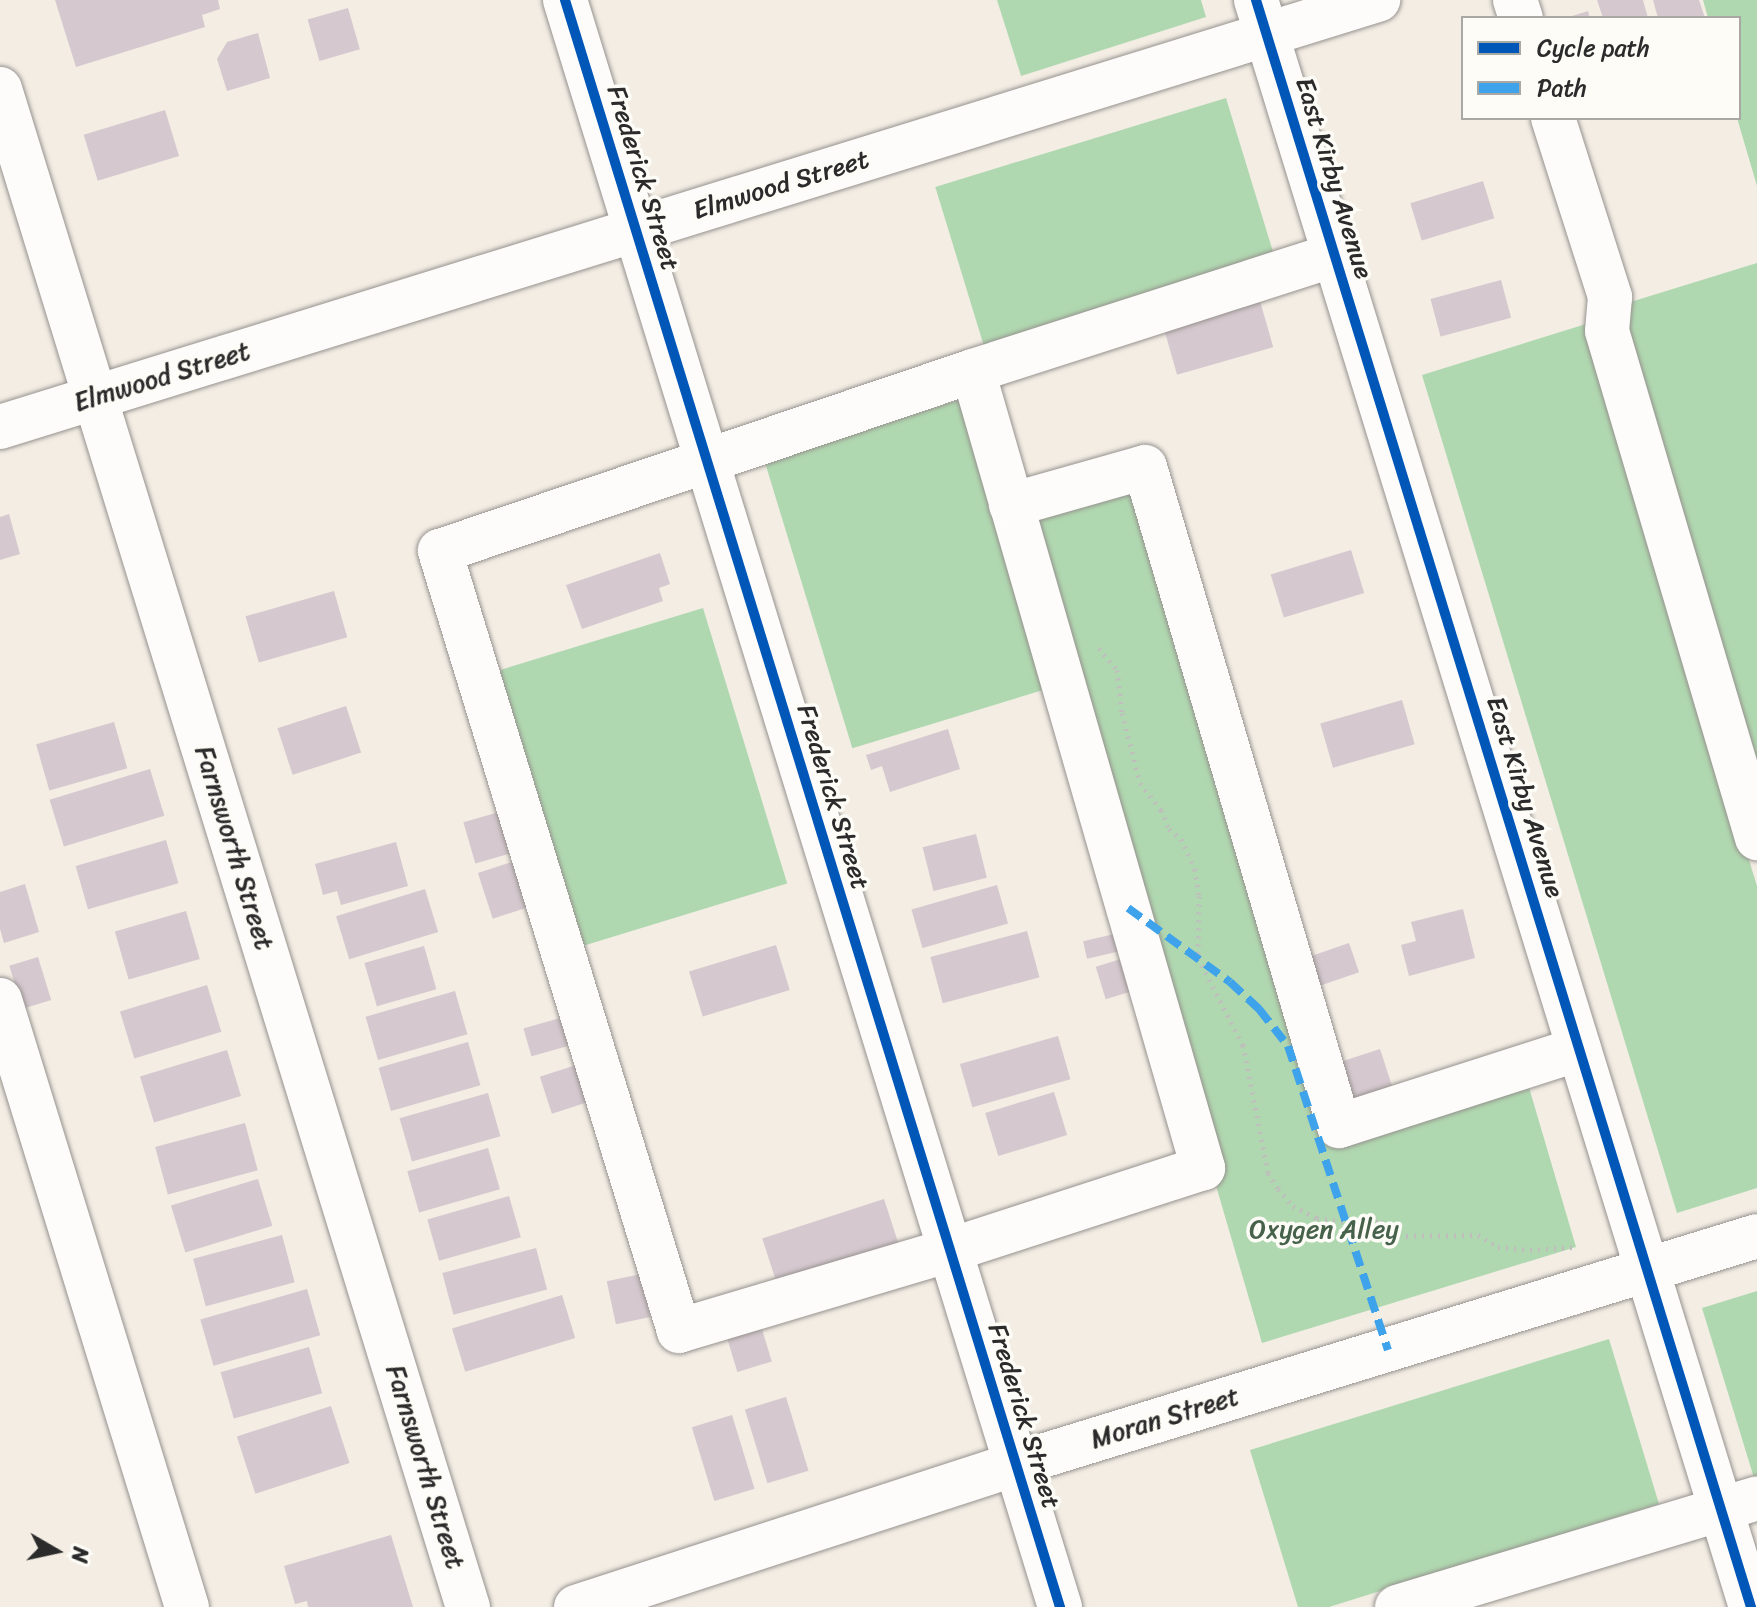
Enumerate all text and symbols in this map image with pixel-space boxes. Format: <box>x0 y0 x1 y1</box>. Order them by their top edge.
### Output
legend <box>1461 16 1741 120</box>
text: Cycle path <box>1537 27 1650 69</box>
text: Path <box>1537 67 1587 109</box>
street label: East Kirby Avenue <box>1289 74 1379 282</box>
street label: Frederick Street <box>600 82 686 274</box>
street label: Elmwood Street <box>689 143 873 227</box>
street label: Elmwood Street <box>70 335 254 419</box>
street label: East Kirby Avenue <box>1480 693 1570 901</box>
street label: Frederick Street <box>790 701 876 893</box>
street label: Farnsworth Street <box>188 743 280 953</box>
park label: Oxygen Alley <box>1249 1214 1399 1246</box>
street label: Frederick Street <box>981 1320 1067 1512</box>
street label: Farnsworth Street <box>379 1362 471 1572</box>
street label: Moran Street <box>1087 1381 1243 1455</box>
north arrow <box>16 1511 96 1591</box>
text: N <box>60 1544 101 1565</box>

